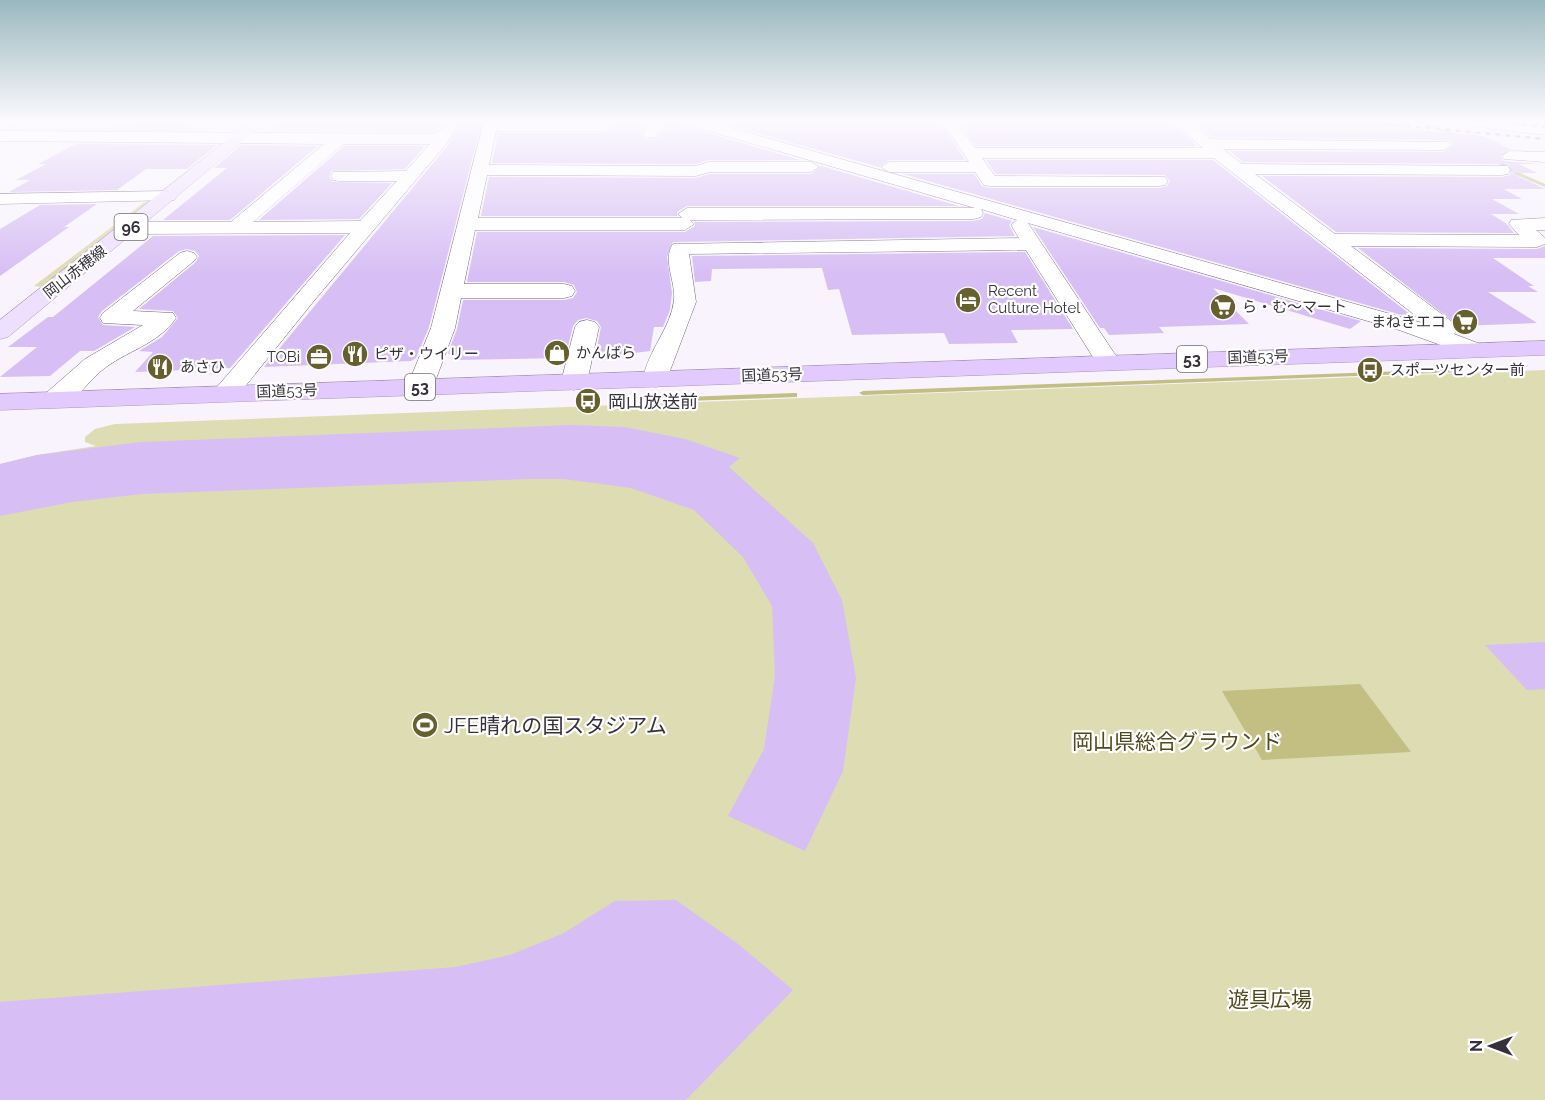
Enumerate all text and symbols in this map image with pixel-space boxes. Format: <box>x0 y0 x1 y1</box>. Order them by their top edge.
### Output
road number: 96 <box>114 214 148 240</box>
street label: 岡山赤穂線 <box>40 242 110 302</box>
place label: Recent Culture Hotel <box>988 282 1081 317</box>
hotel icon: Recent Culture Hotel <box>953 285 983 315</box>
supermarket icon: ら・む〜マート <box>1208 292 1238 322</box>
place label: ら・む〜マート <box>1242 298 1347 316</box>
supermarket icon: まねきエコ <box>1450 307 1480 337</box>
place label: まねきエコ <box>1371 313 1446 331</box>
shop icon: かんばら <box>542 338 572 368</box>
restaurant icon: ピザ・ウイリー <box>340 339 370 369</box>
office icon: TOBi <box>304 342 334 372</box>
place label: かんばら <box>576 344 636 362</box>
place label: ピザ・ウイリー <box>374 345 479 363</box>
road number: 53 <box>1177 346 1207 372</box>
street label: 国道53号 <box>1227 347 1289 367</box>
place label: TOBi <box>267 348 300 366</box>
restaurant icon: あさひ <box>145 352 175 382</box>
bus stop icon: スポーツセンター前 <box>1355 355 1385 385</box>
place label: あさひ <box>180 358 225 376</box>
place label: スポーツセンター前 <box>1390 361 1525 379</box>
street label: 国道53号 <box>741 365 803 385</box>
road number: 53 <box>405 374 435 400</box>
street label: 国道53号 <box>256 381 318 401</box>
bus stop icon: 岡山放送前 <box>573 386 603 416</box>
place label: 岡山放送前 <box>608 391 698 412</box>
sports icon: JFE晴れの国スタジアム <box>410 710 440 740</box>
place label: JFE晴れの国スタジアム <box>444 713 667 738</box>
park label: 岡山県総合グラウンド <box>1072 729 1282 754</box>
park label: 遊具広場 <box>1228 987 1312 1012</box>
north arrow <box>1461 1016 1521 1076</box>
text: N <box>1467 1040 1486 1052</box>

